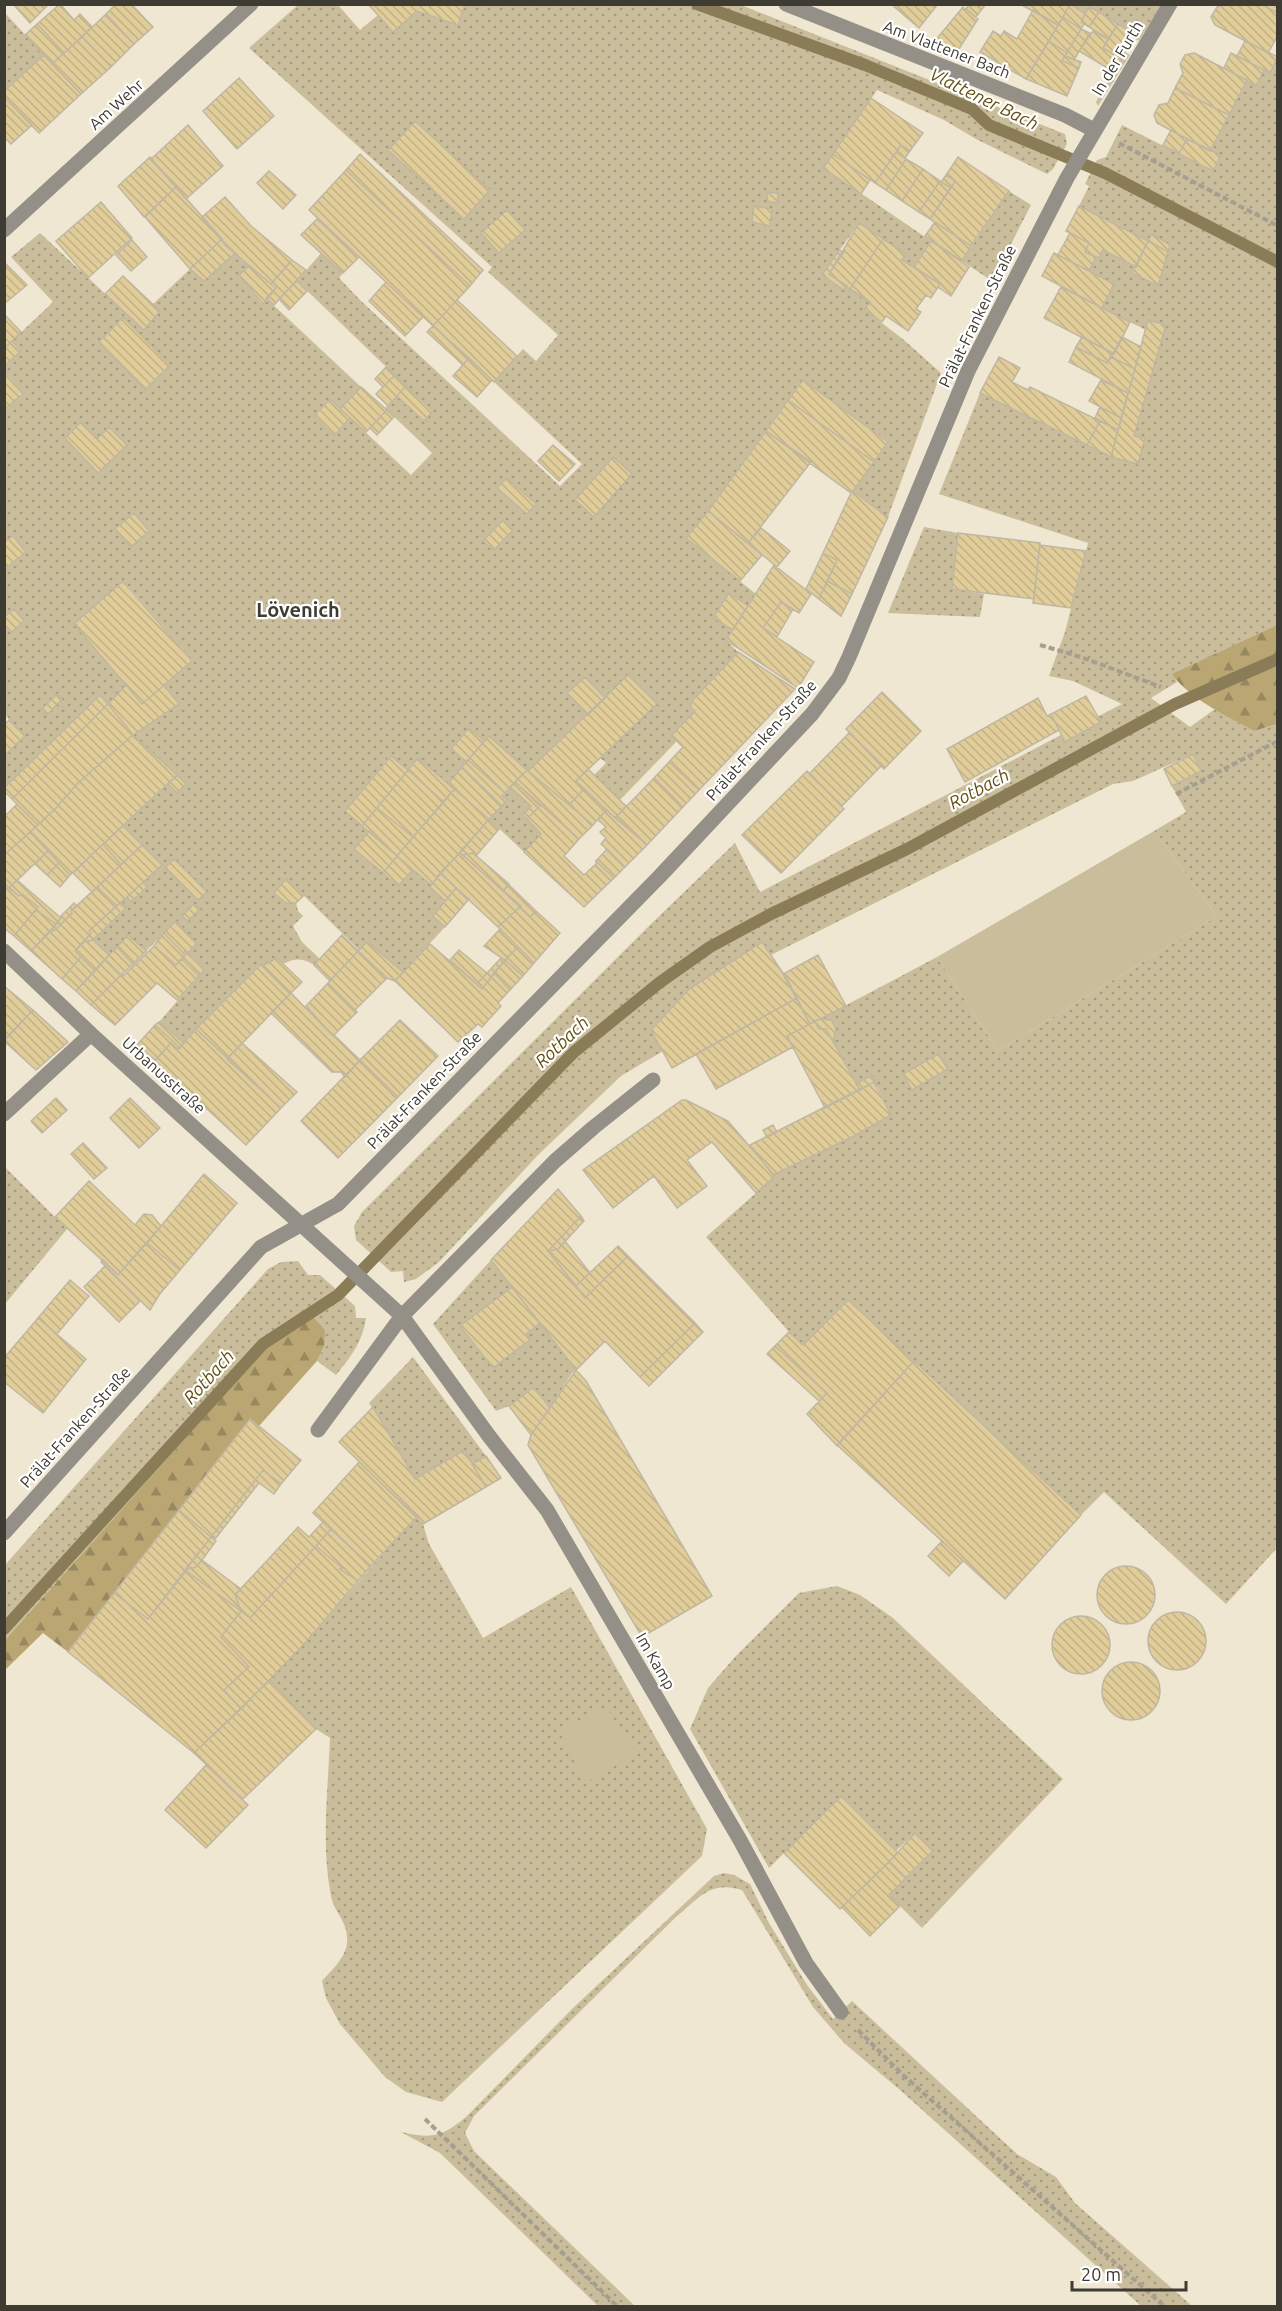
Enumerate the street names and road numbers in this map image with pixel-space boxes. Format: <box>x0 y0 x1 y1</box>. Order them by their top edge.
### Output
street label: Am Vlattener Bach <box>881 16 1013 82</box>
street label: In der Furth <box>1088 18 1146 98</box>
street label: Am Wehr <box>85 75 147 133</box>
street label: Prälat-Franken-Straße <box>935 242 1019 390</box>
street label: Prälat-Franken-Straße <box>702 676 820 804</box>
street label: Prälat-Franken-Straße <box>363 1028 485 1152</box>
street label: Urbanusstraße <box>119 1033 209 1117</box>
street label: Prälat-Franken-Straße <box>16 1363 134 1491</box>
street label: Im Kamp <box>633 1629 679 1693</box>

